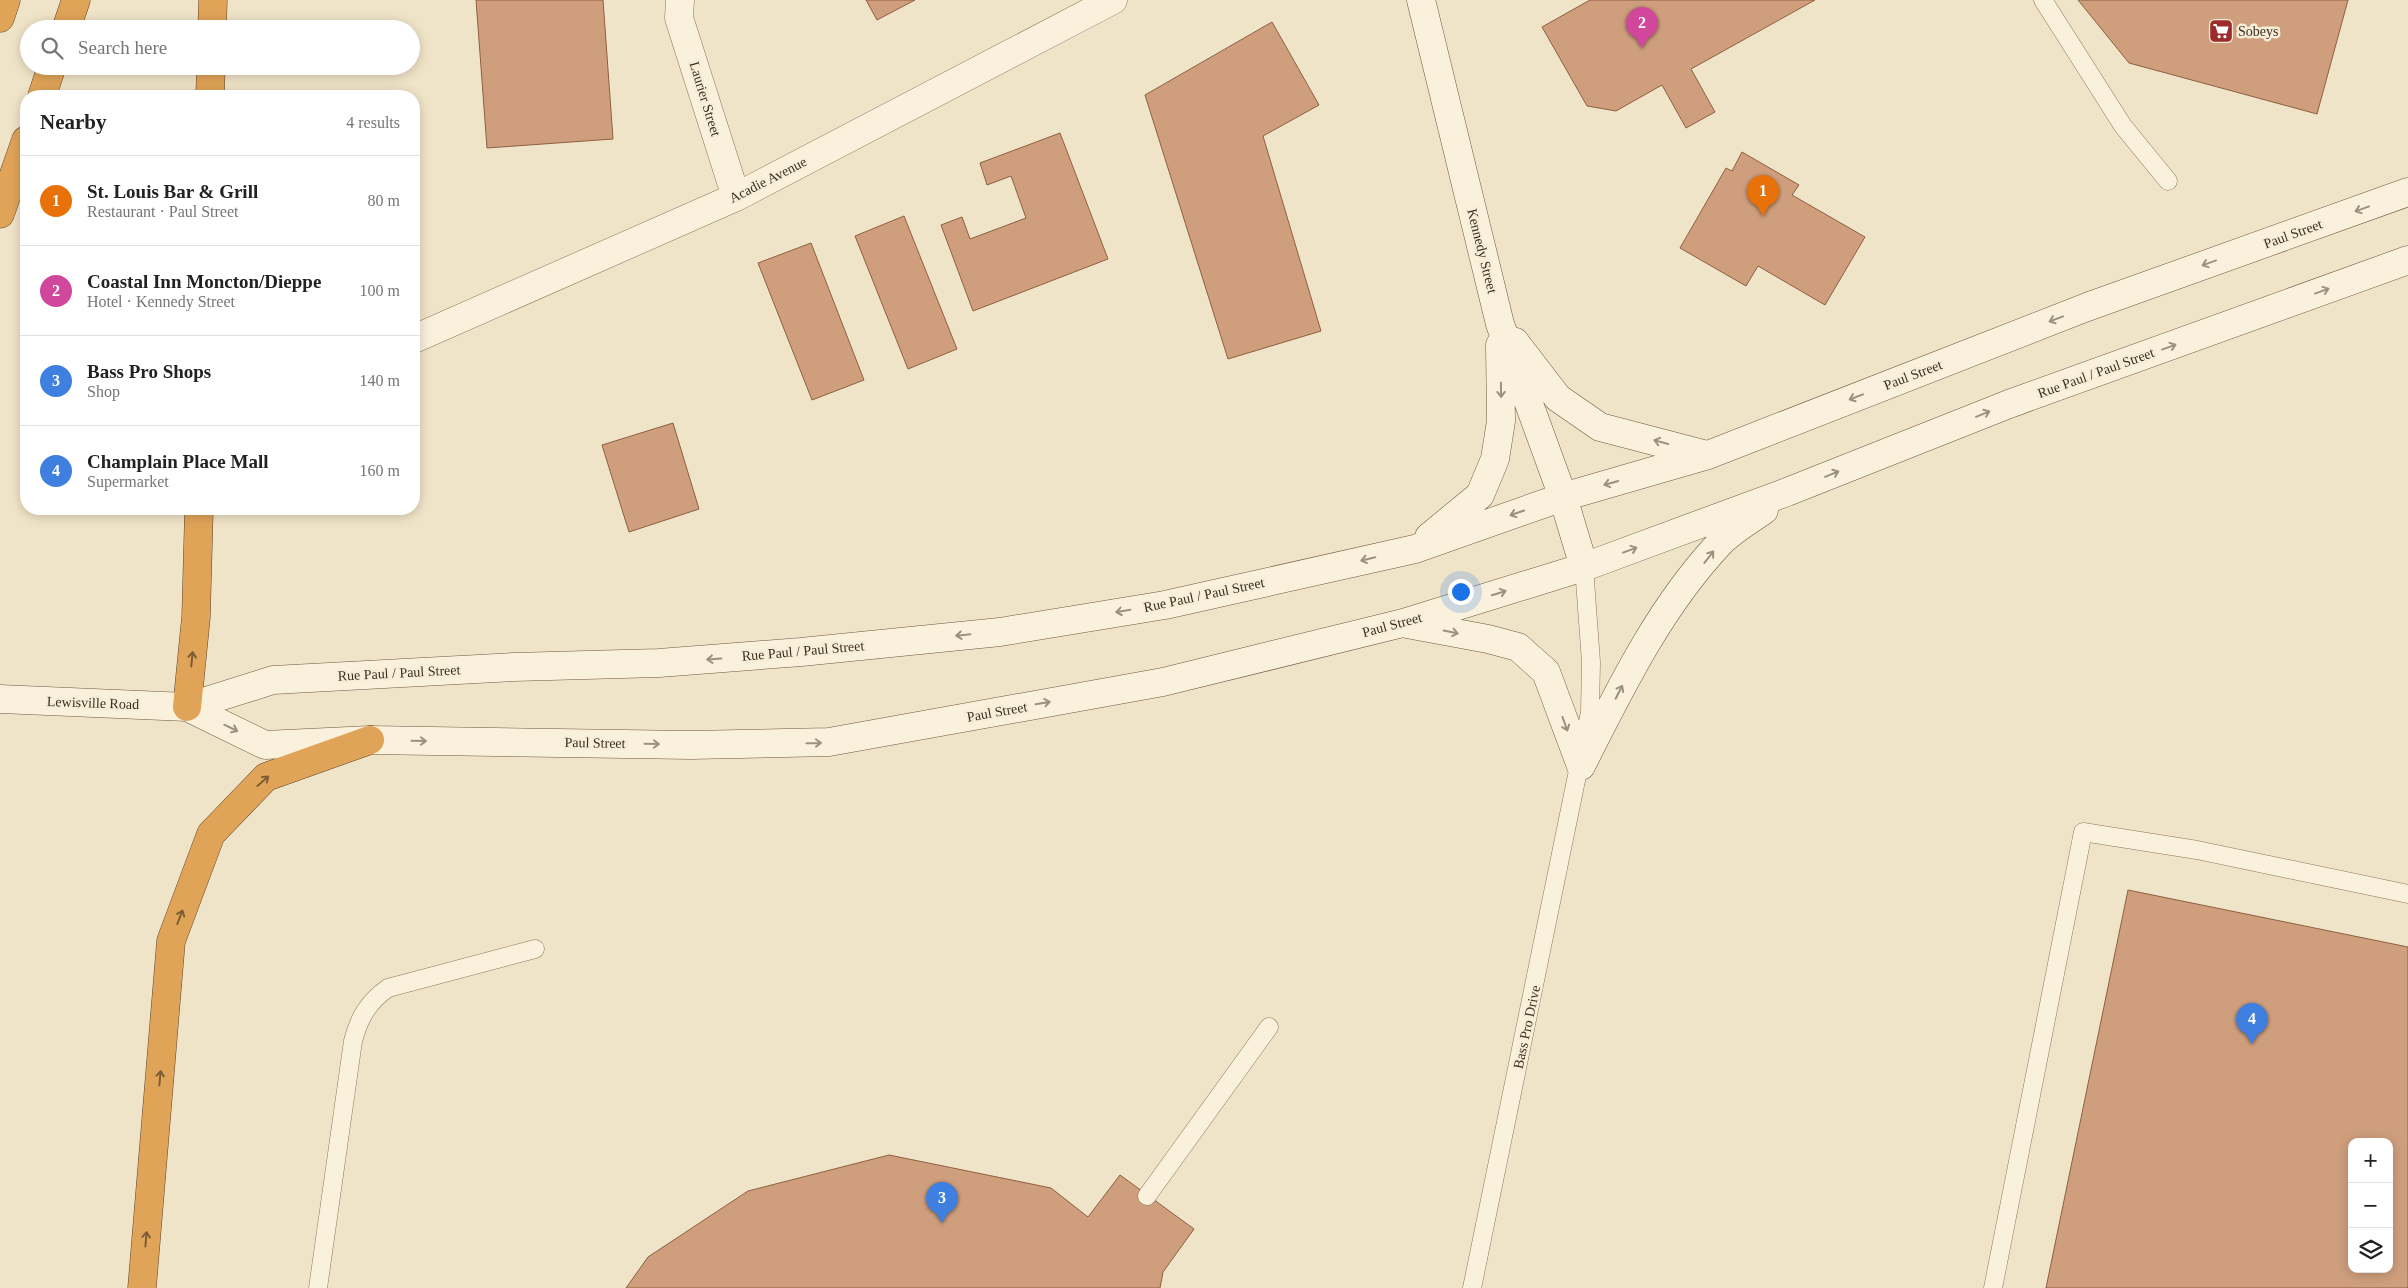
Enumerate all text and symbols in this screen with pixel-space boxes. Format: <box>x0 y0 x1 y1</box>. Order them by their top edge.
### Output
pin: 2 <box>1626 7 1658 48</box>
supermarket icon: Sobeys <box>2208 18 2234 44</box>
search box <box>20 20 420 75</box>
place label: Sobeys <box>2238 24 2278 39</box>
icon: search <box>38 34 66 62</box>
text: Search here <box>78 37 167 58</box>
street label: Laurier Street <box>687 60 724 138</box>
text: Nearby <box>40 110 107 134</box>
text: 4 results <box>346 114 400 131</box>
street label: Acadie Avenue <box>727 154 809 206</box>
pin: 1 <box>1747 175 1779 216</box>
text: St. Louis Bar & Grill <box>87 181 258 202</box>
text: 1 <box>52 192 60 209</box>
text: 80 m <box>368 192 400 209</box>
text: Restaurant · Paul Street <box>87 203 239 220</box>
one-way arrow <box>2355 205 2370 214</box>
street label: Kennedy Street <box>1464 207 1500 295</box>
street label: Paul Street <box>2262 216 2324 251</box>
one-way arrow <box>2202 259 2217 268</box>
text: Coastal Inn Moncton/Dieppe <box>87 271 321 292</box>
text: 2 <box>52 282 60 299</box>
text: 100 m <box>360 282 400 299</box>
one-way arrow <box>2313 286 2329 295</box>
text: Hotel · Kennedy Street <box>87 293 235 310</box>
one-way arrow <box>2049 315 2064 324</box>
one-way arrow <box>2161 342 2176 351</box>
street label: Rue Paul / Paul Street <box>2036 345 2156 401</box>
street label: Paul Street <box>1882 357 1944 393</box>
text: Bass Pro Shops <box>87 361 211 382</box>
text: 3 <box>52 372 60 389</box>
text: 140 m <box>360 372 400 389</box>
one-way arrow <box>1496 382 1506 398</box>
text: Shop <box>87 383 120 400</box>
one-way arrow <box>1849 393 1864 402</box>
one-way arrow <box>1976 409 1991 418</box>
one-way arrow <box>1653 437 1669 447</box>
text: Champlain Place Mall <box>87 451 269 472</box>
text: 4 <box>52 462 60 479</box>
text: 160 m <box>360 462 400 479</box>
one-way arrow <box>1824 469 1839 478</box>
text: Supermarket <box>87 473 169 490</box>
one-way arrow <box>1603 479 1619 488</box>
one-way arrow <box>1509 509 1525 518</box>
one-way arrow <box>1621 545 1637 554</box>
one-way arrow <box>1703 551 1714 564</box>
one-way arrow <box>1360 555 1376 564</box>
street label: Rue Paul / Paul Street <box>1142 575 1266 615</box>
your location <box>1448 579 1474 605</box>
one-way arrow <box>1491 587 1507 597</box>
one-way arrow <box>1116 607 1132 617</box>
street label: Paul Street <box>1361 610 1424 640</box>
one-way arrow <box>1442 628 1458 637</box>
one-way arrow <box>955 630 971 640</box>
street label: Rue Paul / Paul Street <box>741 638 865 664</box>
one-way arrow <box>187 651 197 667</box>
one-way arrow <box>706 654 722 663</box>
street label: Rue Paul / Paul Street <box>337 662 461 684</box>
one-way arrow <box>1615 685 1624 700</box>
street label: Lewisville Road <box>47 694 139 712</box>
one-way arrow <box>1035 698 1051 708</box>
street label: Paul Street <box>966 699 1028 725</box>
one-way arrow <box>1561 716 1570 731</box>
one-way arrow <box>223 723 238 733</box>
street label: Paul Street <box>564 735 626 751</box>
one-way arrow <box>410 736 427 746</box>
one-way arrow <box>806 738 822 747</box>
one-way arrow <box>643 739 659 749</box>
one-way arrow <box>256 776 269 787</box>
one-way arrow <box>176 910 185 925</box>
street label: Bass Pro Drive <box>1511 984 1543 1070</box>
pin: 4 <box>2236 1003 2268 1044</box>
one-way arrow <box>155 1070 164 1086</box>
map controls <box>2348 1138 2393 1273</box>
button: + <box>2348 1138 2393 1183</box>
pin: 3 <box>926 1182 958 1223</box>
button: − <box>2348 1183 2393 1228</box>
button: layers <box>2348 1228 2393 1273</box>
one-way arrow <box>141 1232 150 1248</box>

